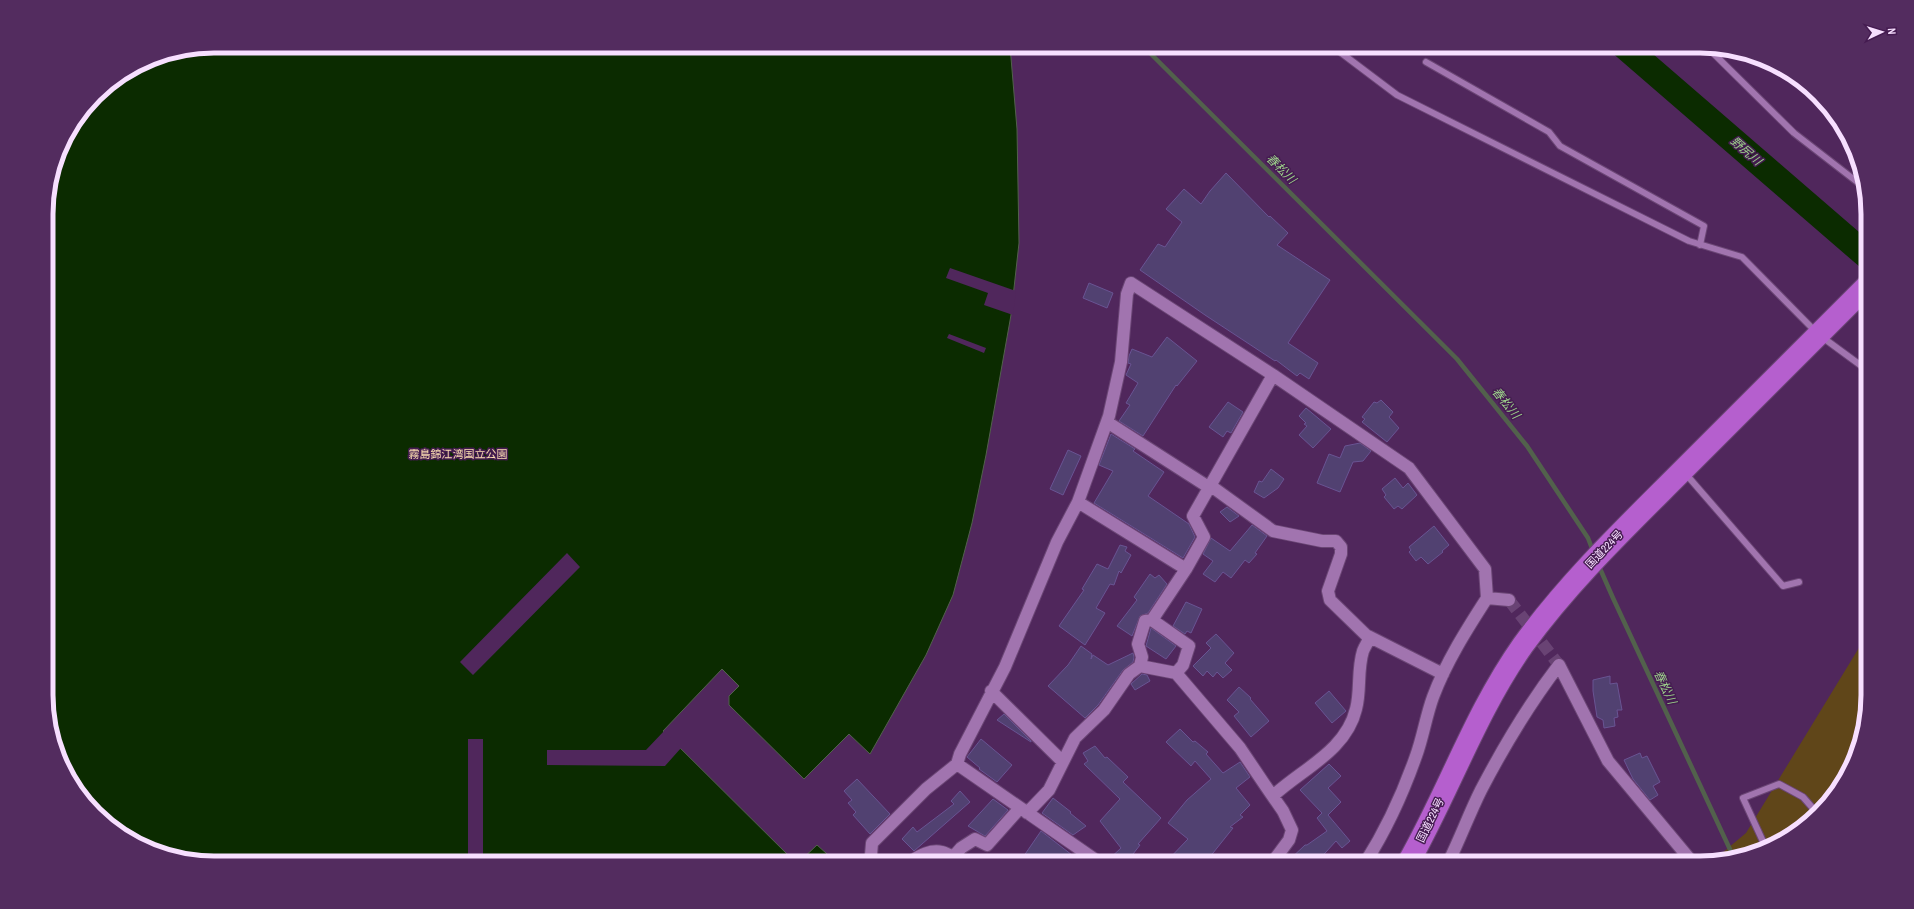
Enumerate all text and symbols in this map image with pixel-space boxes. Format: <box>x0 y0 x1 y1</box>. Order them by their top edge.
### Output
north arrow <box>1862 12 1902 52</box>
text: N <box>1885 28 1899 35</box>
water label: 野尻川 <box>1727 133 1766 170</box>
water label: 春松川 <box>1263 151 1301 189</box>
water label: 春松川 <box>1488 384 1525 424</box>
park label: 霧島錦江湾国立公園 <box>409 447 508 461</box>
street label: 国道224号 <box>1582 527 1626 571</box>
water label: 春松川 <box>1650 667 1681 709</box>
street label: 国道224号 <box>1413 795 1447 845</box>

